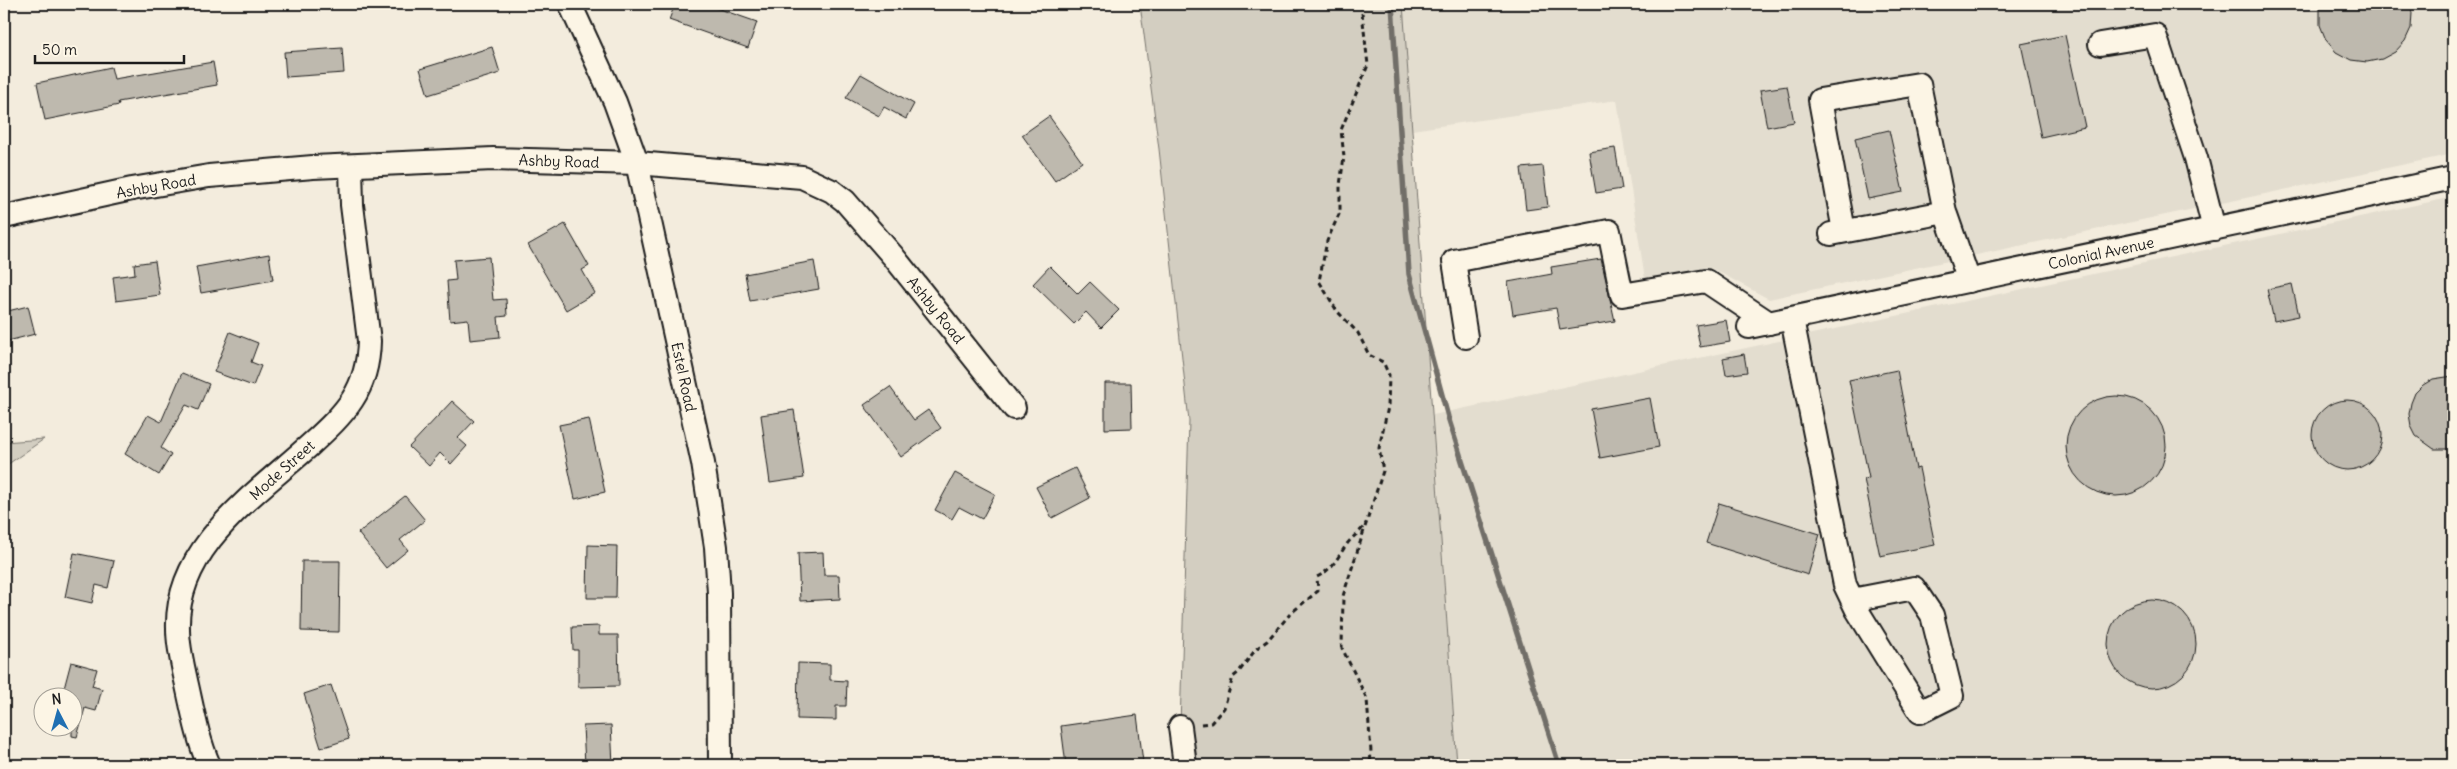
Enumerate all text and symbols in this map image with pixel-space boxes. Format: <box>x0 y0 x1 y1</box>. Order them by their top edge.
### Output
scale bar <box>35 32 184 64</box>
text: 50 m <box>42 40 77 59</box>
street label: Ashby Road <box>518 150 600 172</box>
street label: Ashby Road <box>115 170 198 202</box>
street label: Colonial Avenue <box>2046 233 2156 273</box>
street label: Ashby Road <box>903 273 969 347</box>
street label: Estel Road <box>667 340 701 414</box>
street label: Mode Street <box>246 436 318 504</box>
north arrow <box>32 686 82 736</box>
text: N <box>51 690 62 709</box>

